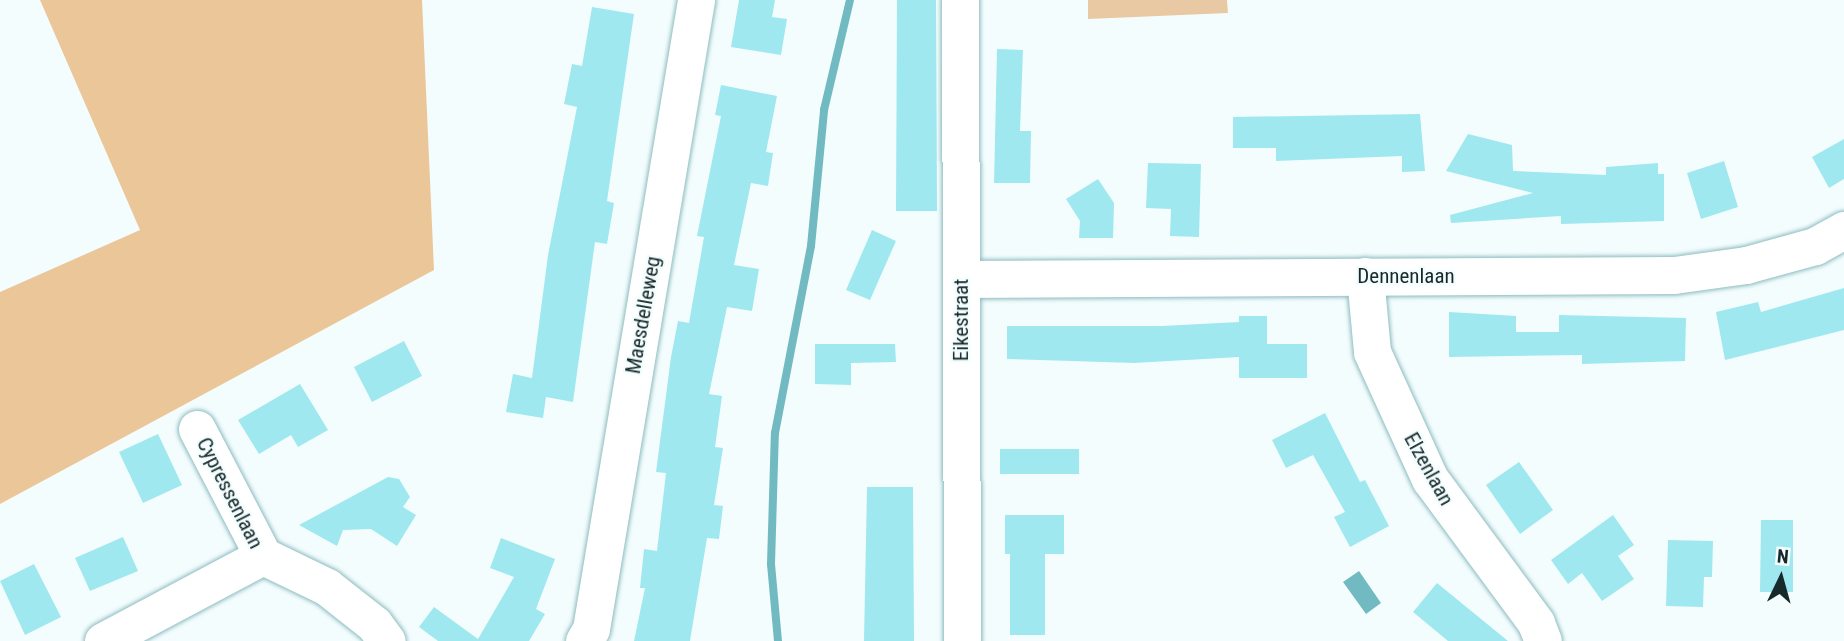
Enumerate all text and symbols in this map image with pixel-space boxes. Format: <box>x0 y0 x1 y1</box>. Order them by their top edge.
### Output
street label: Maesdelleweg <box>620 254 666 376</box>
street label: Dennenlaan <box>1357 263 1455 289</box>
street label: Eikestraat <box>948 279 974 361</box>
street label: Elzenlaan <box>1399 428 1459 510</box>
street label: Cypressenlaan <box>191 433 269 553</box>
north arrow <box>1746 543 1816 613</box>
text: N <box>1776 545 1790 569</box>

